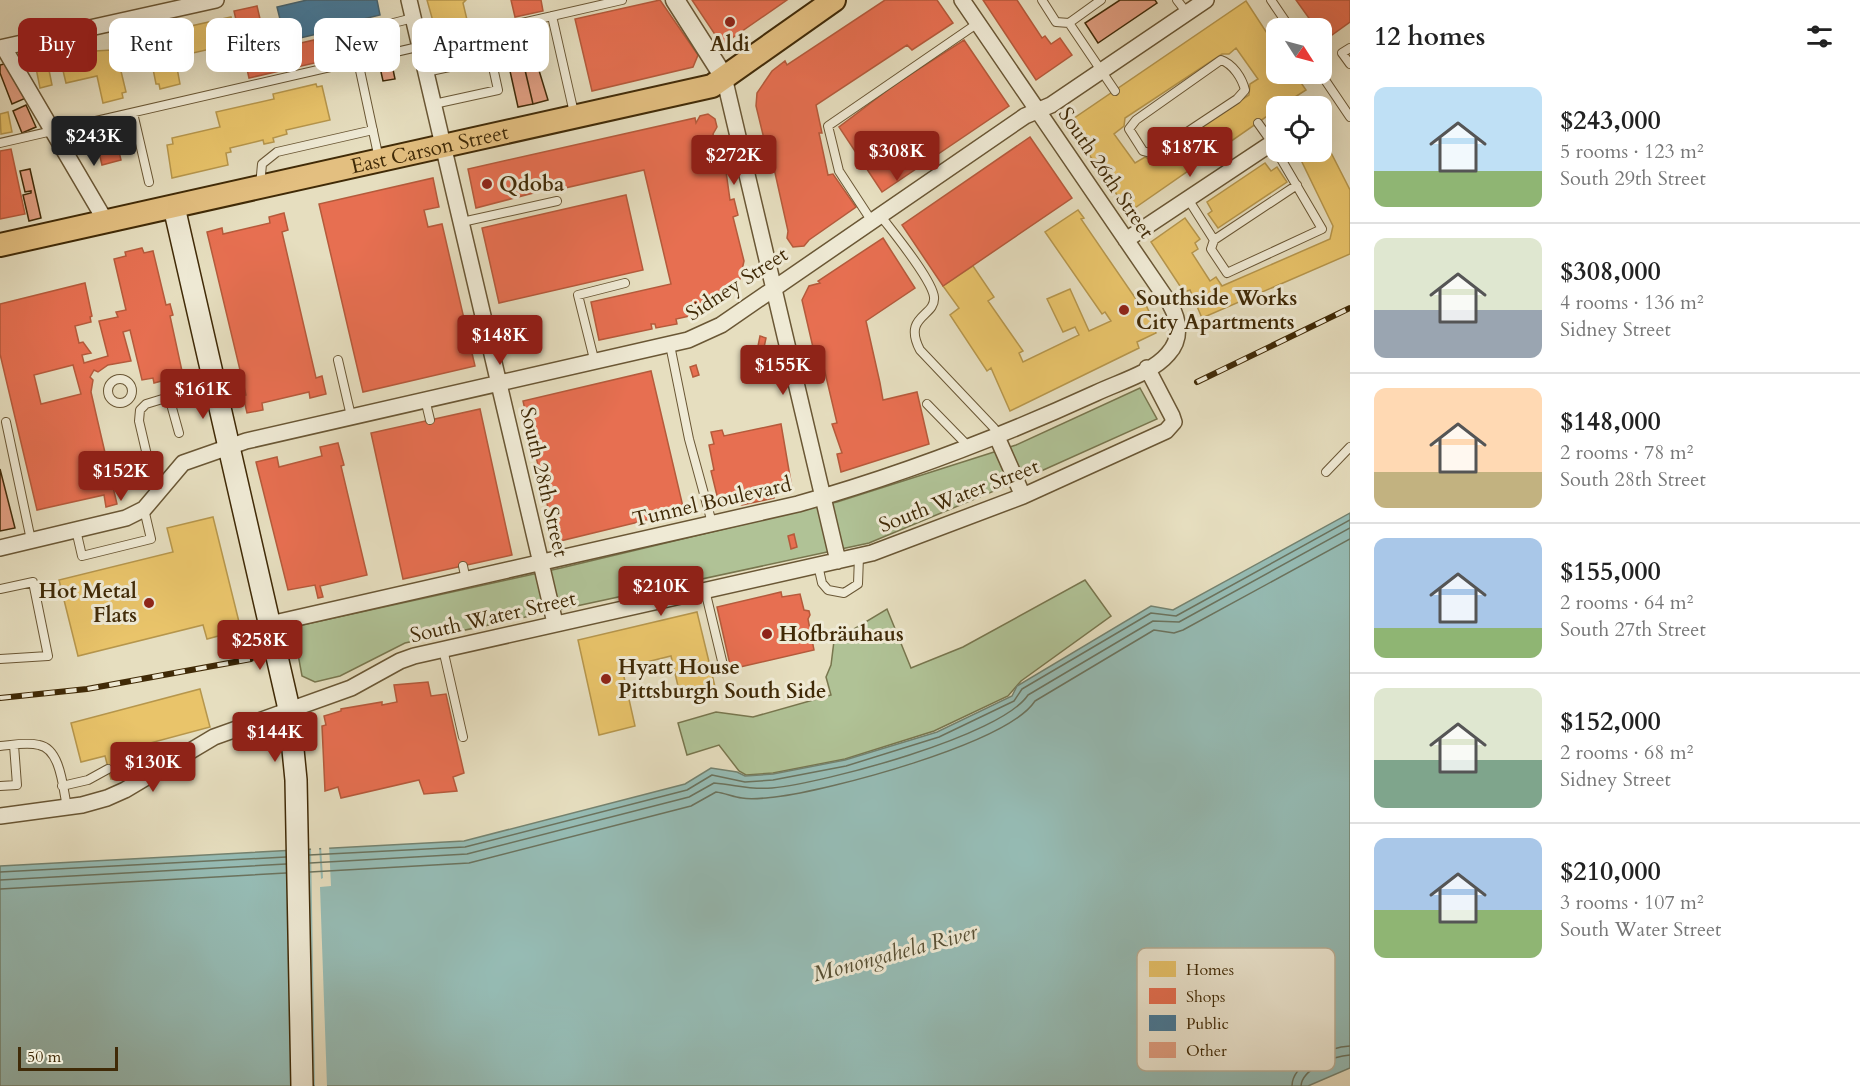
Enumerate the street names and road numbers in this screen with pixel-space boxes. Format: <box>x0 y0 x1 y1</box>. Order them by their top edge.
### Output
street label: South 26th Street <box>1051 101 1161 245</box>
street label: East Carson Street <box>348 117 511 181</box>
street label: Sidney Street <box>680 240 794 328</box>
street label: South 28th Street <box>513 404 575 560</box>
street label: South Water Street <box>875 452 1044 540</box>
street label: Tunnel Boulevard <box>630 470 794 534</box>
street label: South Water Street <box>407 584 579 650</box>

